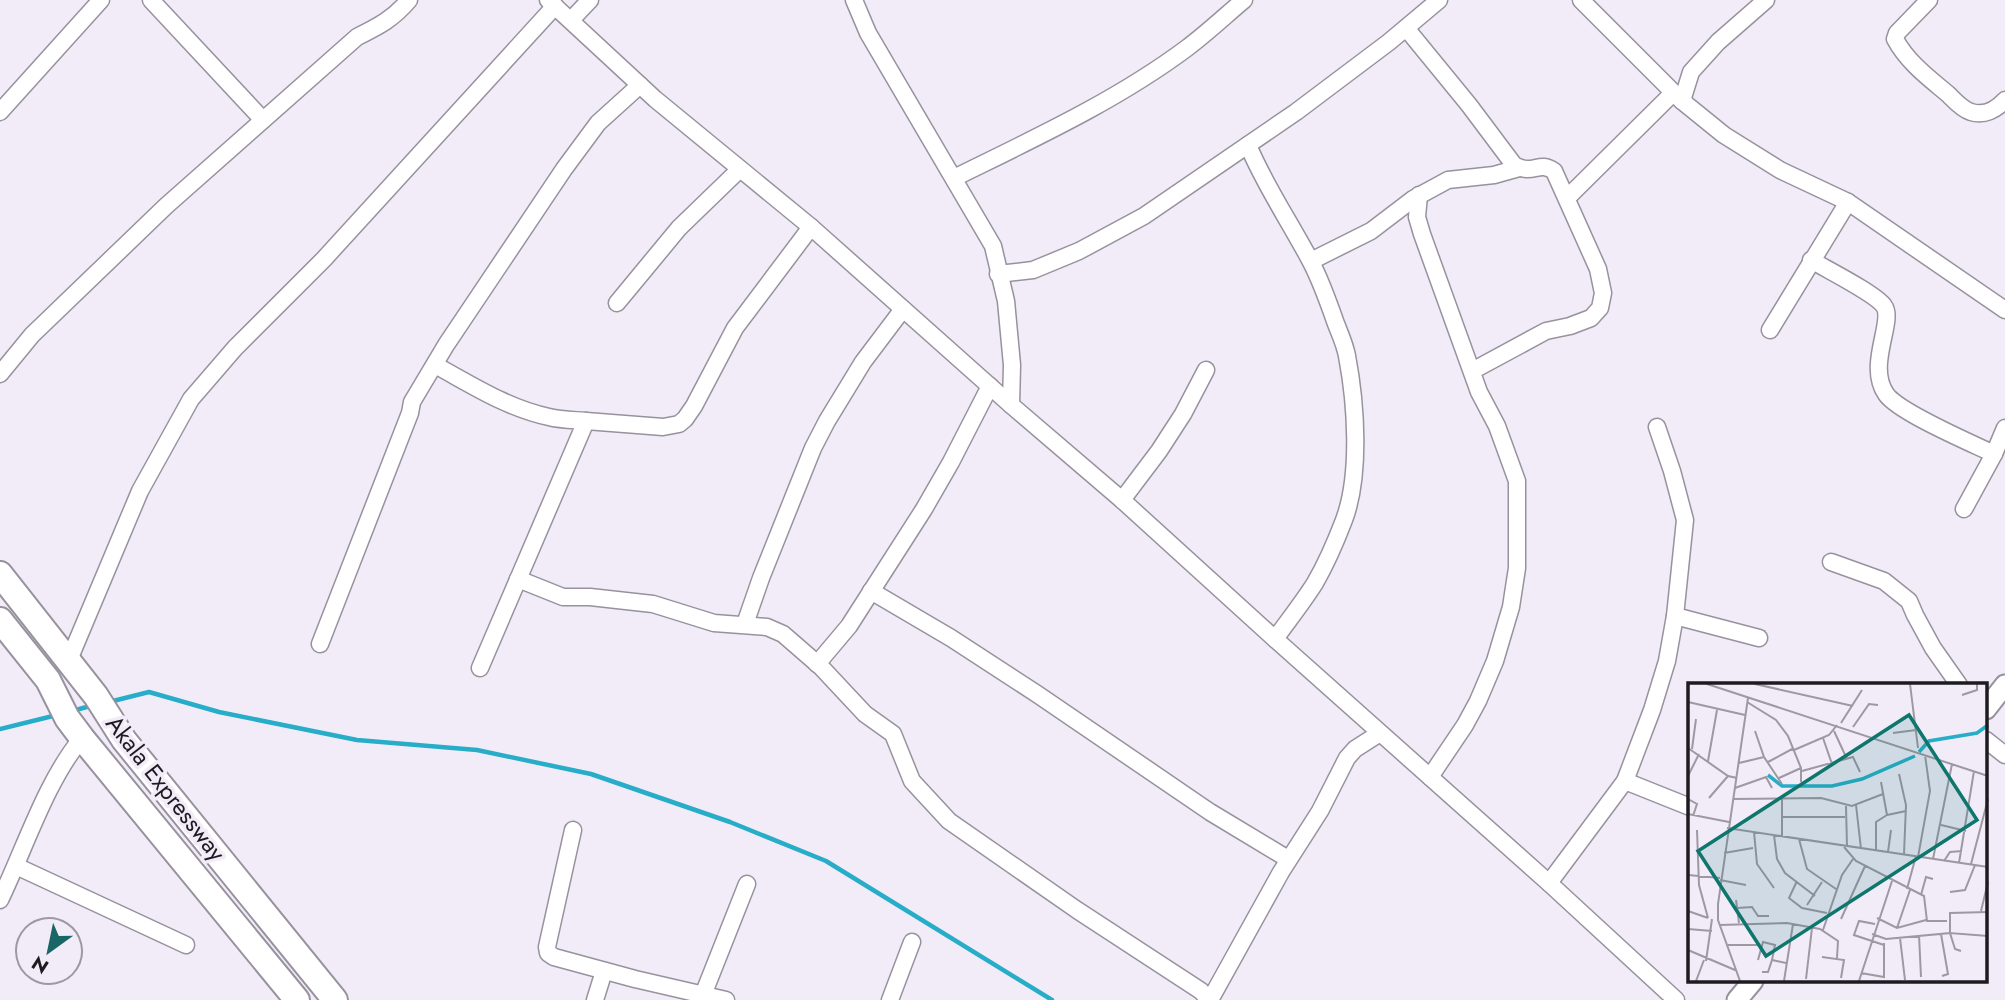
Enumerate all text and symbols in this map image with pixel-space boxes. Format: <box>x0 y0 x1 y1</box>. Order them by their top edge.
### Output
inset map <box>1688 683 1988 982</box>
street label: Akala Expressway <box>98 708 235 869</box>
north arrow <box>14 916 84 986</box>
text: N <box>26 949 54 980</box>

